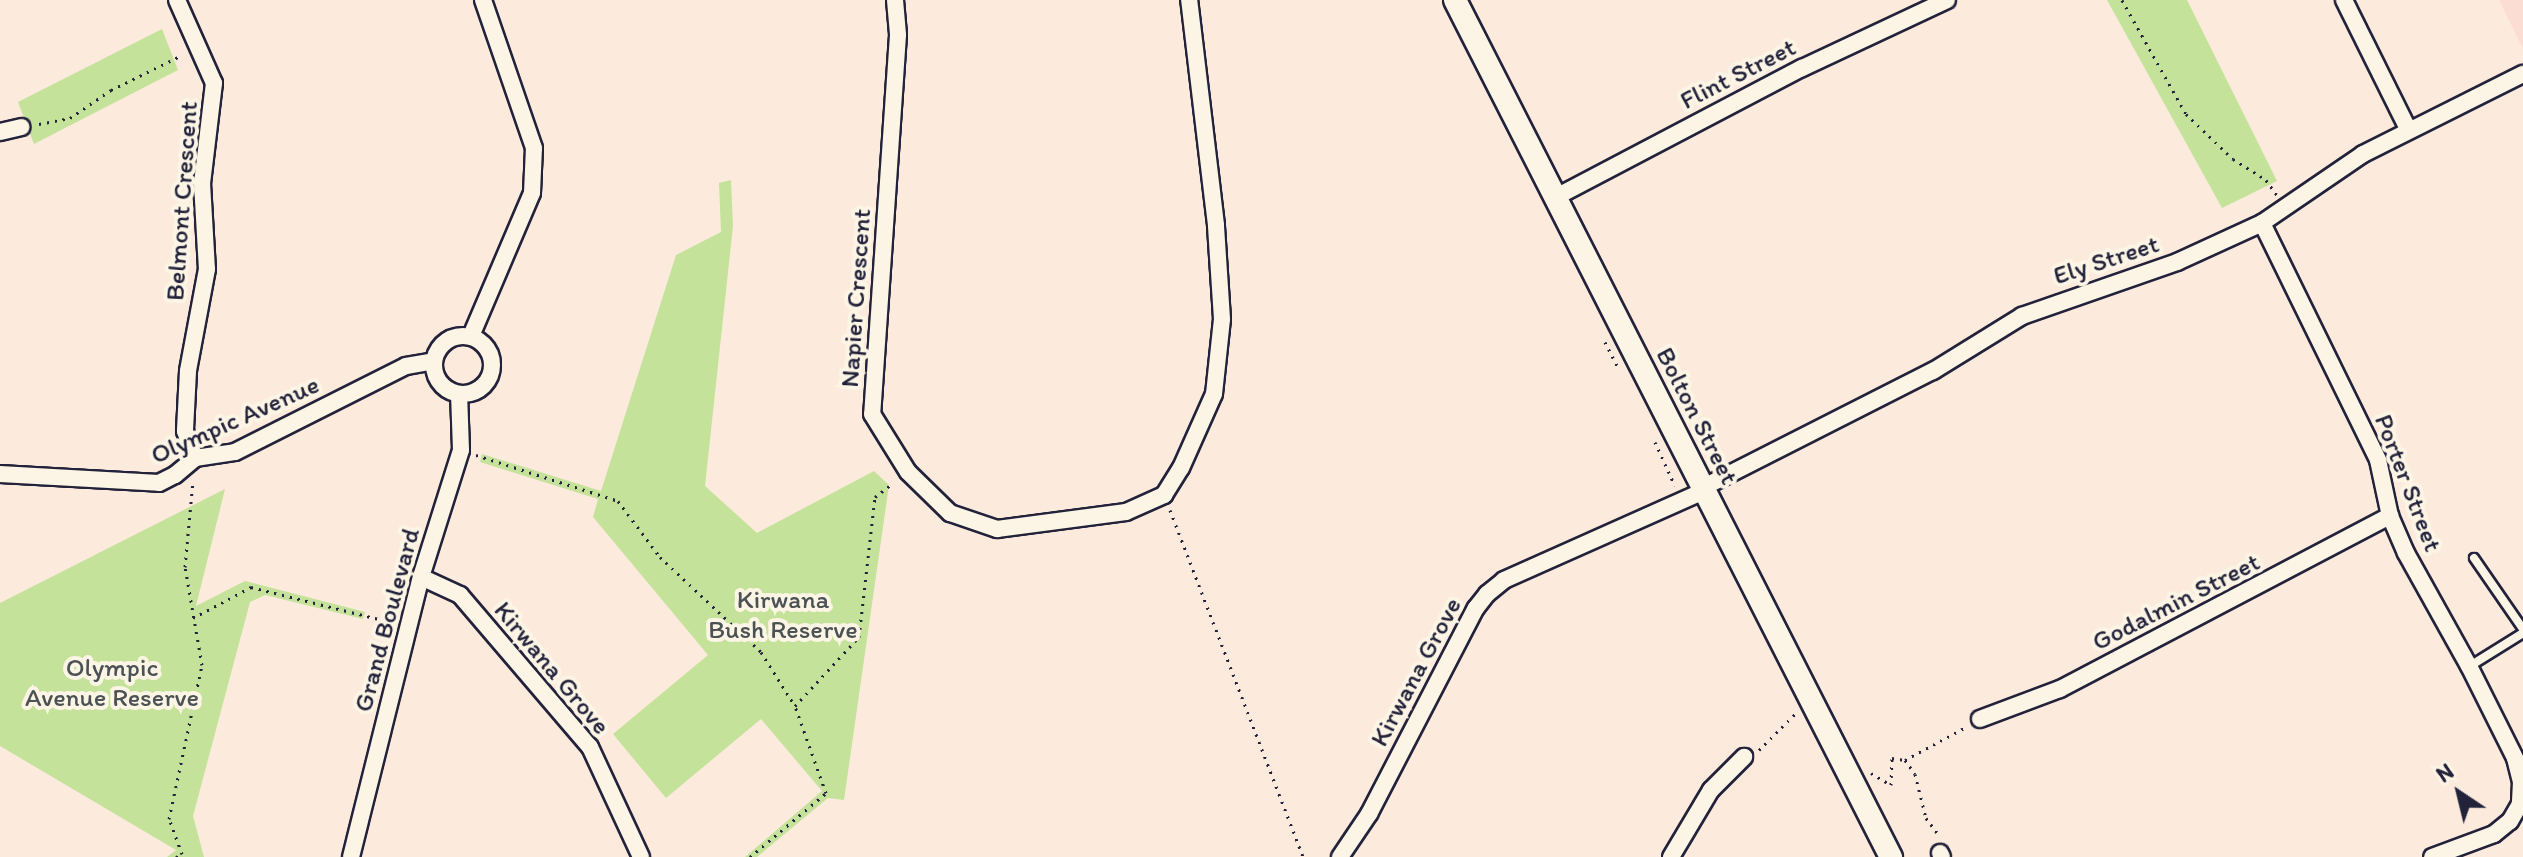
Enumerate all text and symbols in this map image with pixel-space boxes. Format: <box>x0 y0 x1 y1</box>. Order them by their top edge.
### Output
street label: Flint Street <box>1675 32 1801 116</box>
street label: Belmont Crescent <box>159 100 205 302</box>
street label: Napier Crescent <box>834 207 878 389</box>
street label: Ely Street <box>2050 228 2162 292</box>
street label: Bolton Street <box>1649 342 1745 490</box>
street label: Olympic Avenue <box>147 369 323 471</box>
street label: Porter Street <box>2368 410 2448 556</box>
street label: Grand Boulevard <box>347 524 427 716</box>
street label: Godalmin Street <box>2087 546 2265 658</box>
park label: Kirwana Bush Reserve <box>709 584 857 646</box>
street label: Kirwana Grove <box>1364 592 1468 752</box>
street label: Kirwana Grove <box>487 595 617 741</box>
park label: Olympic Avenue Reserve <box>25 652 199 714</box>
north arrow <box>2419 753 2499 833</box>
text: N <box>2431 758 2459 788</box>

